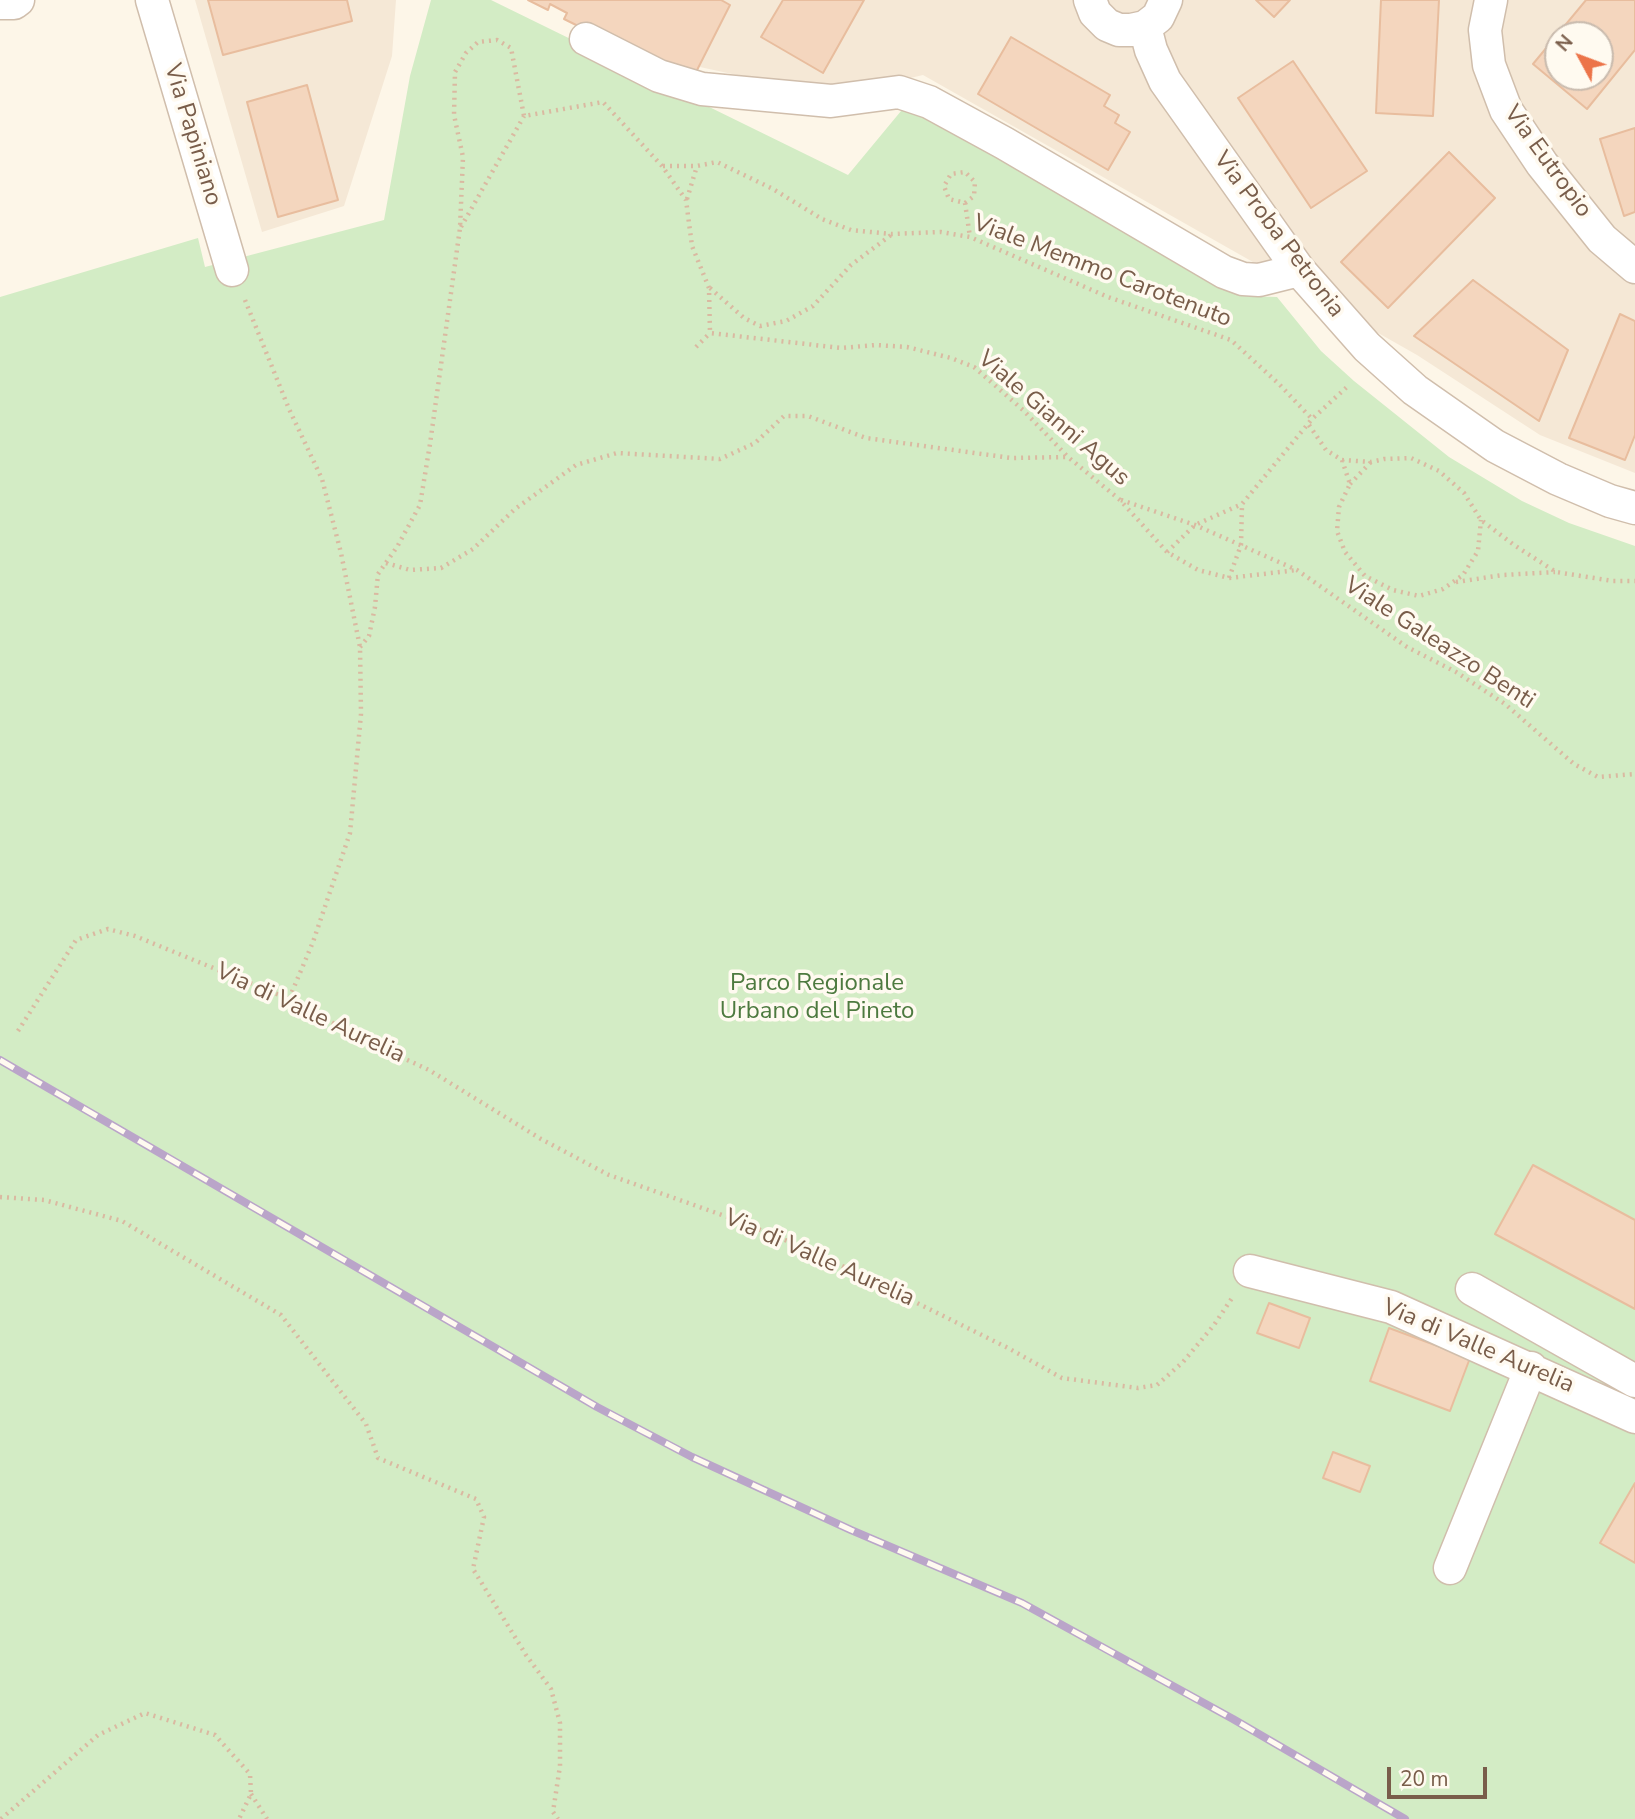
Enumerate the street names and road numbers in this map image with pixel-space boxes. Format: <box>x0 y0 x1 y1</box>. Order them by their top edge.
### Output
street label: Via Papiniano <box>157 61 227 209</box>
street label: Via Eutropio <box>1497 100 1597 224</box>
street label: Via Proba Petronia <box>1206 146 1350 324</box>
street label: Viale Memmo Carotenuto <box>969 209 1235 335</box>
street label: Viale Gianni Agus <box>971 345 1135 493</box>
street label: Viale Galeazzo Benti <box>1338 572 1540 716</box>
street label: Via di Valle Aurelia <box>211 958 409 1070</box>
street label: Via di Valle Aurelia <box>719 1204 919 1314</box>
street label: Via di Valle Aurelia <box>1378 1294 1578 1400</box>

